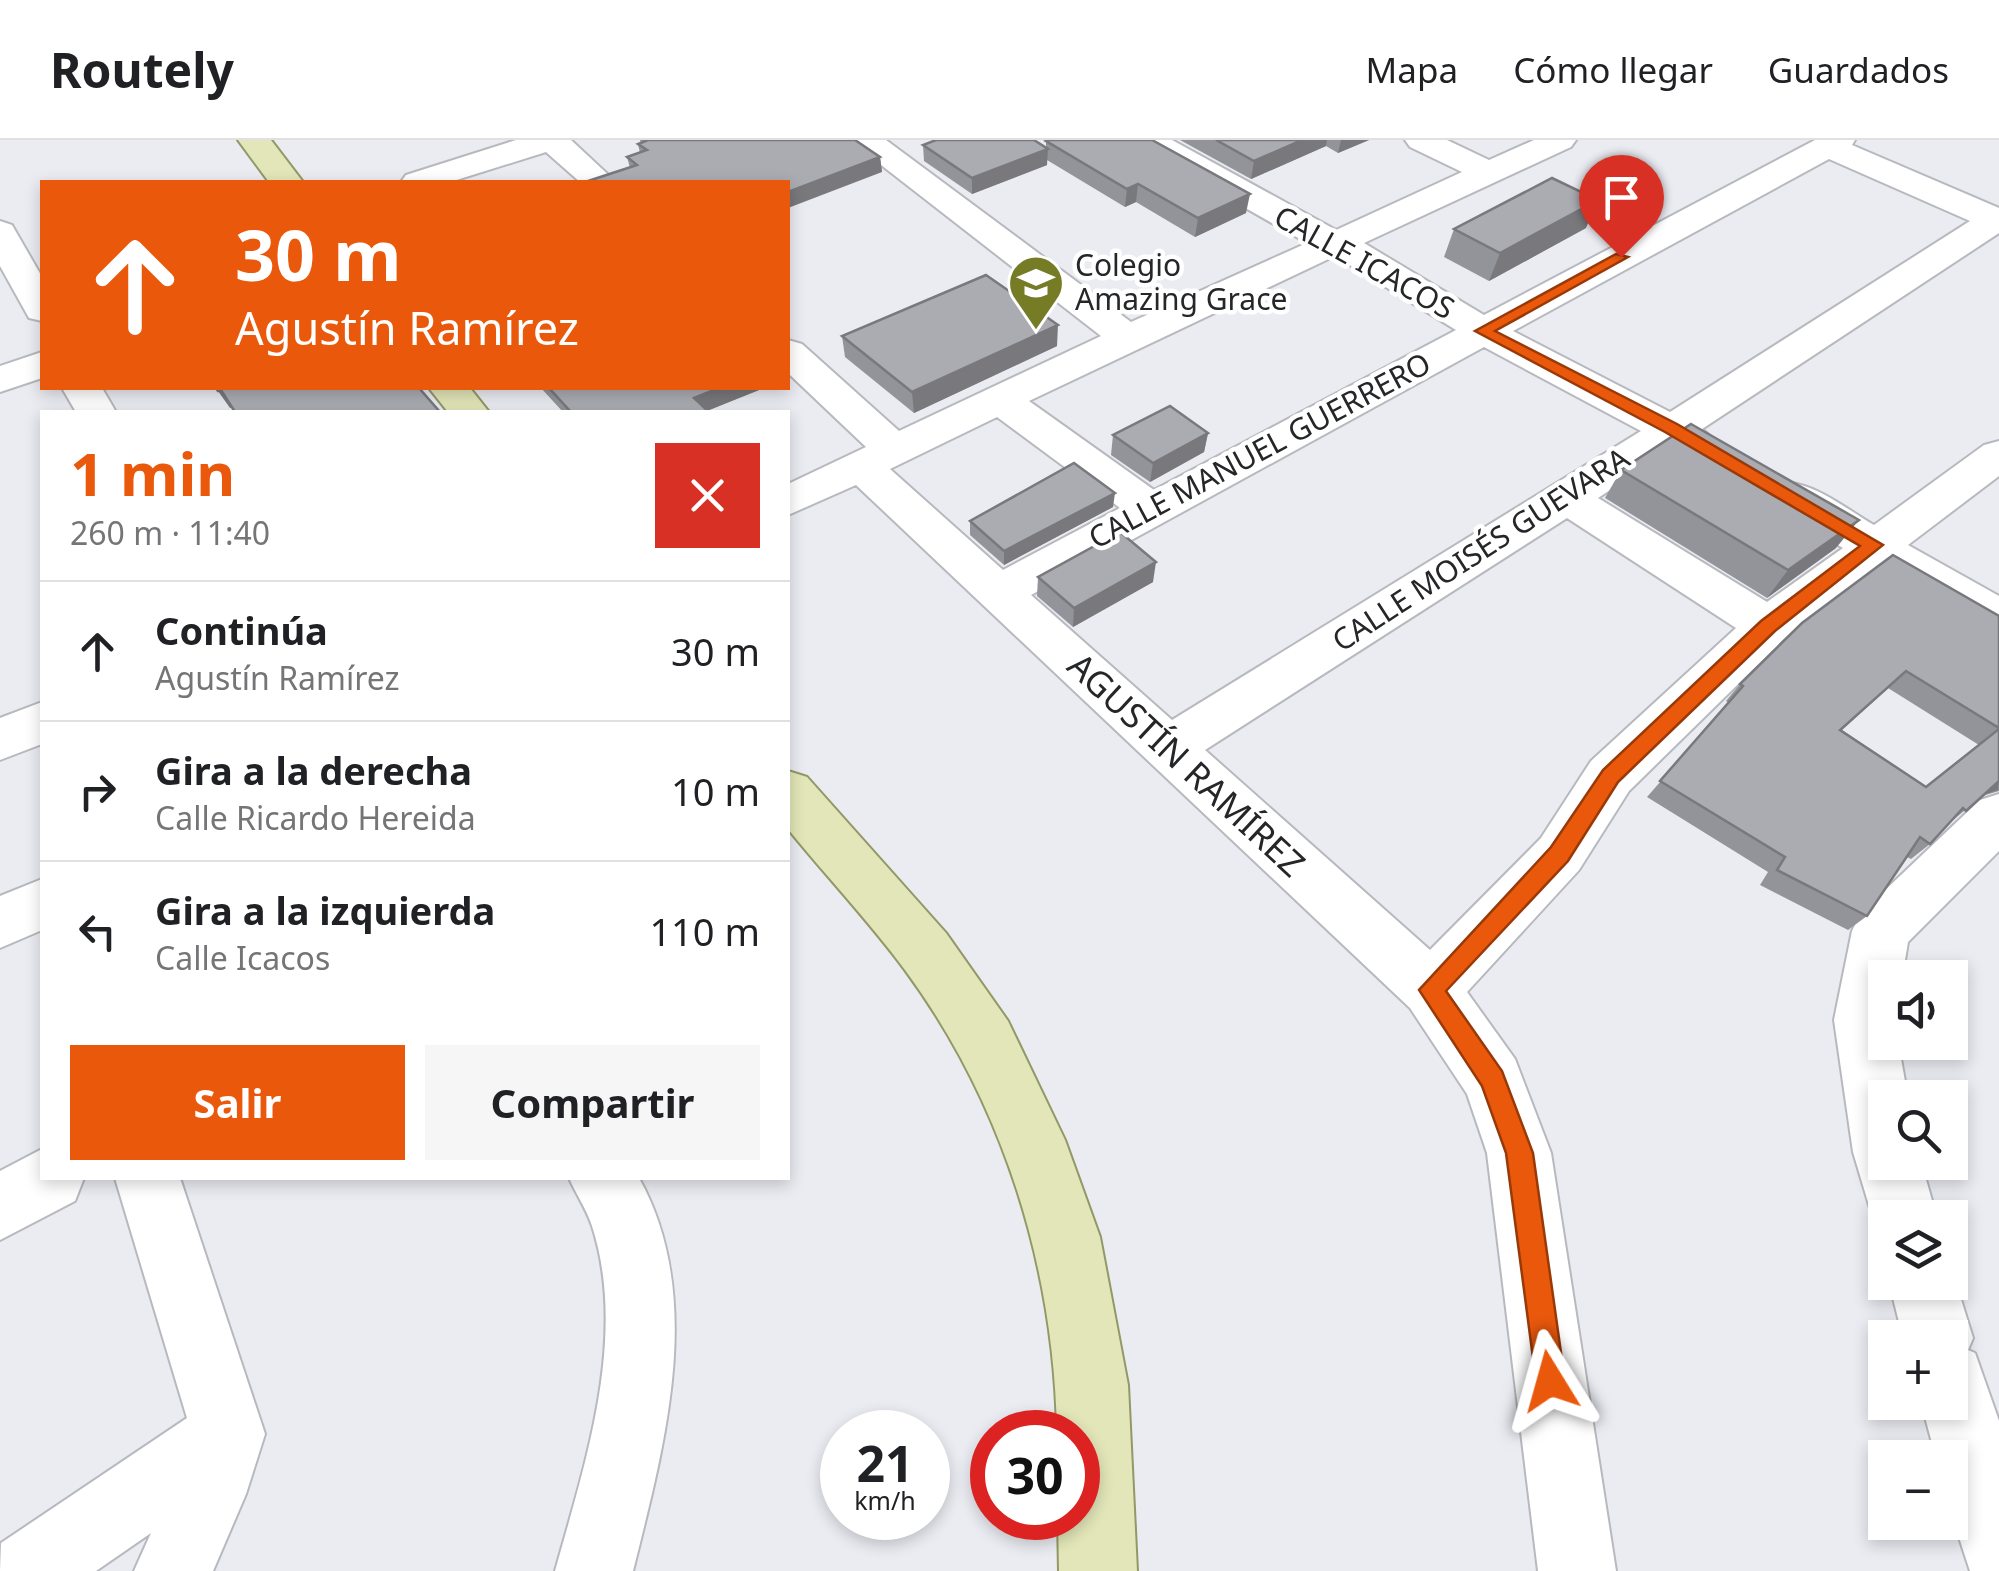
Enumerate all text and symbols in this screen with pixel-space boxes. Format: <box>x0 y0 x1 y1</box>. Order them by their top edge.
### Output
text: Routely <box>50 37 234 102</box>
text: Mapa <box>1366 46 1458 93</box>
text: Cómo llegar <box>1513 46 1713 93</box>
text: Guardados <box>1768 46 1949 93</box>
pin <box>1579 155 1664 258</box>
icon: arrive <box>1594 170 1649 225</box>
street label: CALLE ICACOS <box>1267 195 1462 328</box>
text: 30 m <box>235 206 402 302</box>
icon: ahead <box>70 220 200 350</box>
place label: Colegio Amazing Grace <box>1075 244 1287 319</box>
school or university icon: Colegio Amazing Grace <box>1006 253 1066 332</box>
text: Agustín Ramírez <box>235 297 579 358</box>
street label: CALLE MANUEL GUERRERO <box>1081 342 1438 557</box>
text: 1 min <box>70 432 235 514</box>
street label: CALLE MOISÉS GUEVARA <box>1324 437 1637 660</box>
button: close <box>655 443 760 548</box>
text: 260 m · 11:40 <box>70 511 270 554</box>
text: Continúa <box>155 604 328 656</box>
icon: ahead <box>70 624 125 679</box>
text: 30 m <box>671 625 760 677</box>
street label: AGUSTÍN RAMÍREZ <box>1058 642 1316 886</box>
text: Agustín Ramírez <box>155 656 400 699</box>
text: Gira a la derecha <box>155 744 472 796</box>
icon: right <box>70 764 125 819</box>
text: 10 m <box>671 765 760 817</box>
text: Calle Ricardo Hereida <box>155 796 476 839</box>
text: Gira a la izquierda <box>155 884 495 936</box>
icon: left <box>70 904 125 959</box>
text: 110 m <box>649 905 760 957</box>
text: Calle Icacos <box>155 936 330 979</box>
map controls <box>1868 960 1968 1540</box>
button: sound <box>1868 960 1968 1060</box>
button: Salir <box>70 1045 405 1160</box>
button: Compartir <box>425 1045 760 1160</box>
button: search <box>1868 1080 1968 1180</box>
button: layers <box>1868 1200 1968 1300</box>
button: + <box>1868 1320 1968 1420</box>
position arrow <box>1498 1329 1602 1433</box>
speed limit sign: 30 <box>970 1410 1100 1540</box>
text: 21 <box>856 1429 914 1497</box>
button: − <box>1868 1440 1968 1540</box>
text: km/h <box>854 1483 916 1517</box>

